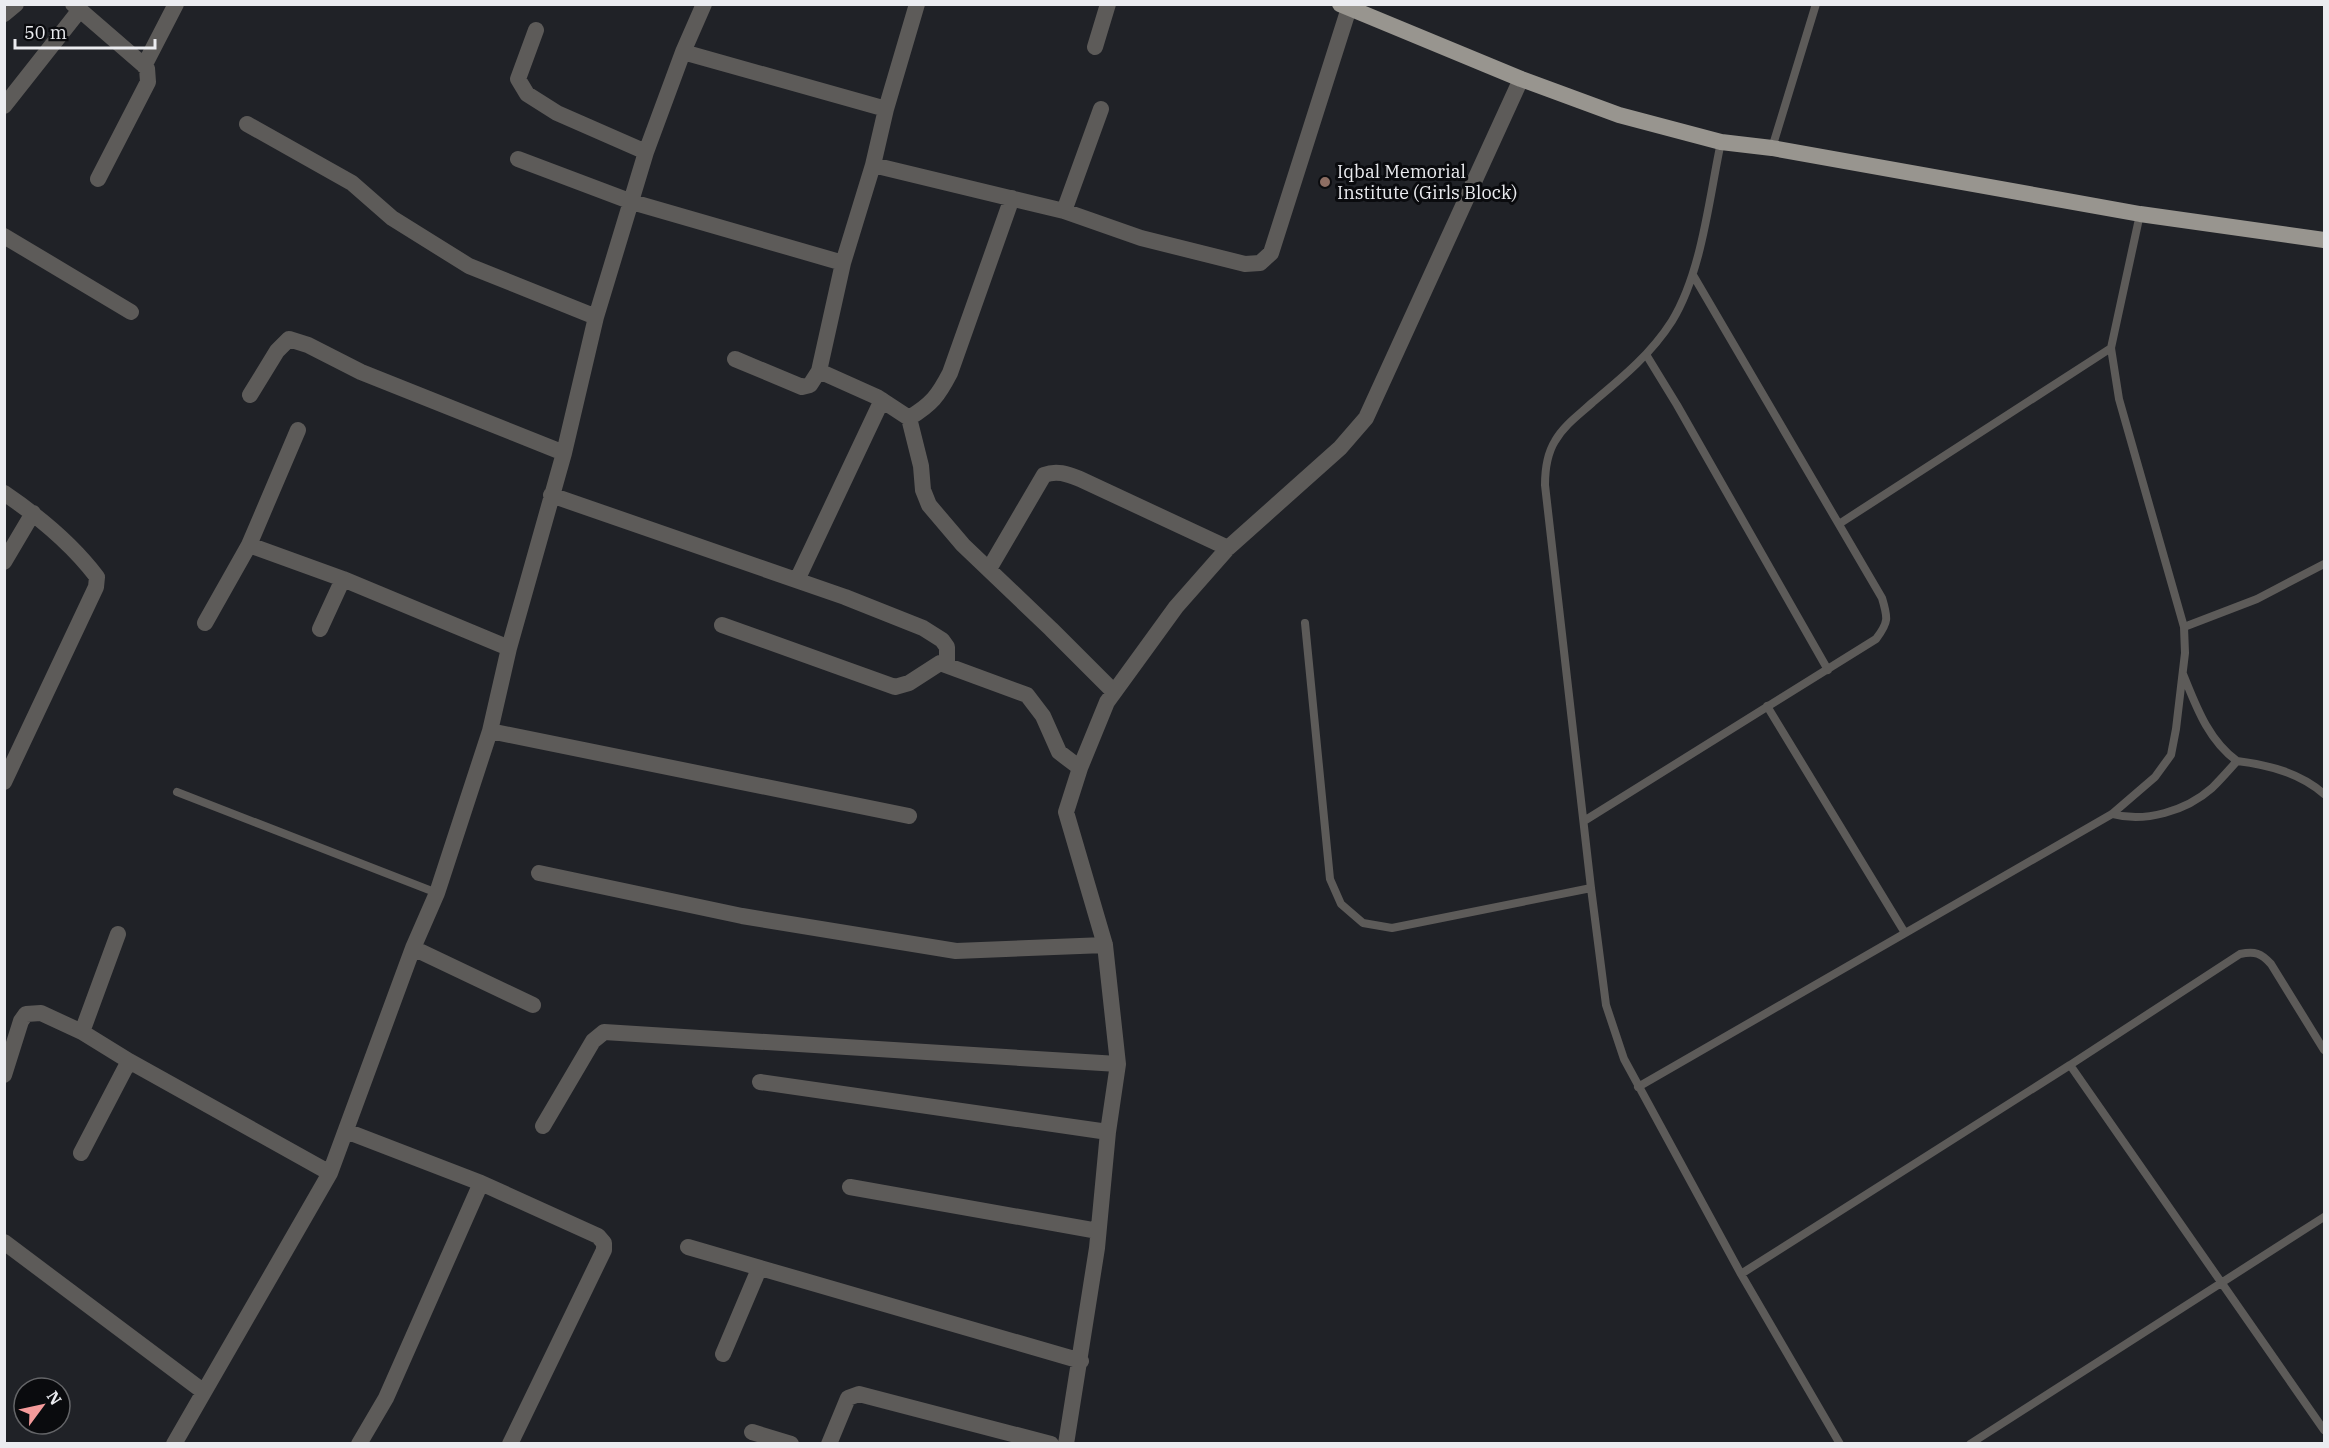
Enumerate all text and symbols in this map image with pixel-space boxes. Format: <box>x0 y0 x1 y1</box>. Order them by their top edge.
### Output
scale bar <box>15 12 154 50</box>
text: 50 m <box>24 21 67 44</box>
place label: Iqbal Memorial Institute (Girls Block) <box>1337 160 1518 204</box>
marker: Iqbal Memorial Institute (Girls Block) <box>1318 175 1332 189</box>
north arrow <box>12 1376 72 1436</box>
text: N <box>43 1387 66 1409</box>

